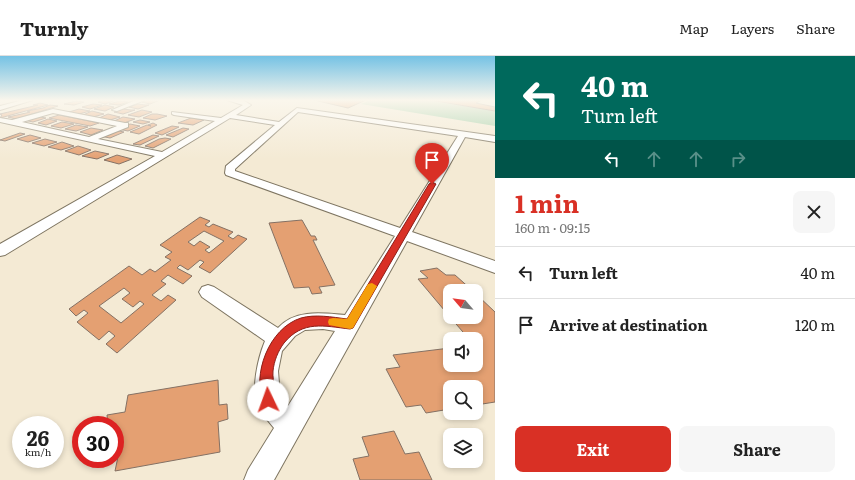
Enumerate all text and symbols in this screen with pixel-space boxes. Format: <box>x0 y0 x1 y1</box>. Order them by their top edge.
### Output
text: Turnly <box>20 14 88 42</box>
text: Map <box>679 18 709 38</box>
text: Layers <box>731 18 774 38</box>
text: Share <box>796 18 835 38</box>
text: 40 m <box>581 64 649 106</box>
icon: left <box>515 72 567 124</box>
text: Turn left <box>581 102 658 129</box>
pin <box>415 143 449 184</box>
icon: left <box>601 148 623 170</box>
icon: ahead <box>643 148 665 170</box>
icon: ahead <box>685 148 707 170</box>
icon: right <box>727 148 749 170</box>
icon: arrive <box>421 149 443 171</box>
text: 1 min <box>515 185 579 220</box>
button: close <box>793 191 835 233</box>
text: 160 m · 09:15 <box>515 218 590 237</box>
text: Turn left <box>549 261 618 284</box>
text: 40 m <box>801 261 835 284</box>
icon: left <box>515 262 537 284</box>
north arrow <box>443 284 483 324</box>
map controls <box>443 284 483 468</box>
text: Arrive at destination <box>549 313 708 336</box>
text: 120 m <box>795 313 835 336</box>
icon: arrive <box>515 314 537 336</box>
button: sound <box>443 332 483 372</box>
position arrow <box>247 379 289 421</box>
button: search <box>443 380 483 420</box>
speed limit sign: 30 <box>72 416 124 468</box>
text: 26 <box>27 422 49 452</box>
button: Exit <box>515 426 671 472</box>
button: Share <box>679 426 835 472</box>
button: layers <box>443 428 483 468</box>
text: km/h <box>25 444 51 459</box>

